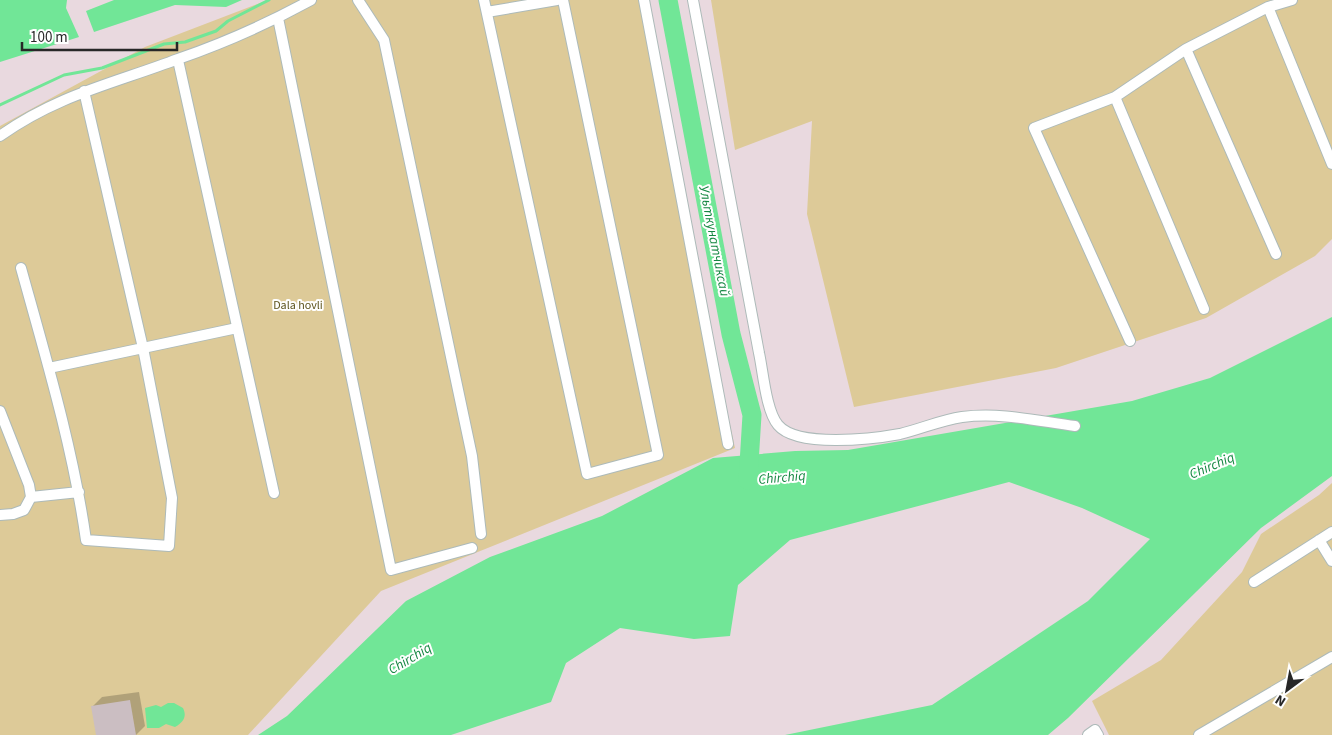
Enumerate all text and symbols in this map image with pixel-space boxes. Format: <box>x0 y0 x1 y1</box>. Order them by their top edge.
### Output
scale bar <box>22 20 178 52</box>
text: 100 m <box>30 27 68 48</box>
water label: Ульткунатчиксай <box>693 184 735 298</box>
park label: Dala hovli <box>273 297 323 314</box>
water label: Chirchiq <box>1186 447 1238 484</box>
water label: Chirchiq <box>758 466 807 490</box>
water label: Chirchiq <box>385 638 436 680</box>
north arrow <box>1262 665 1312 715</box>
text: N <box>1271 689 1290 711</box>

